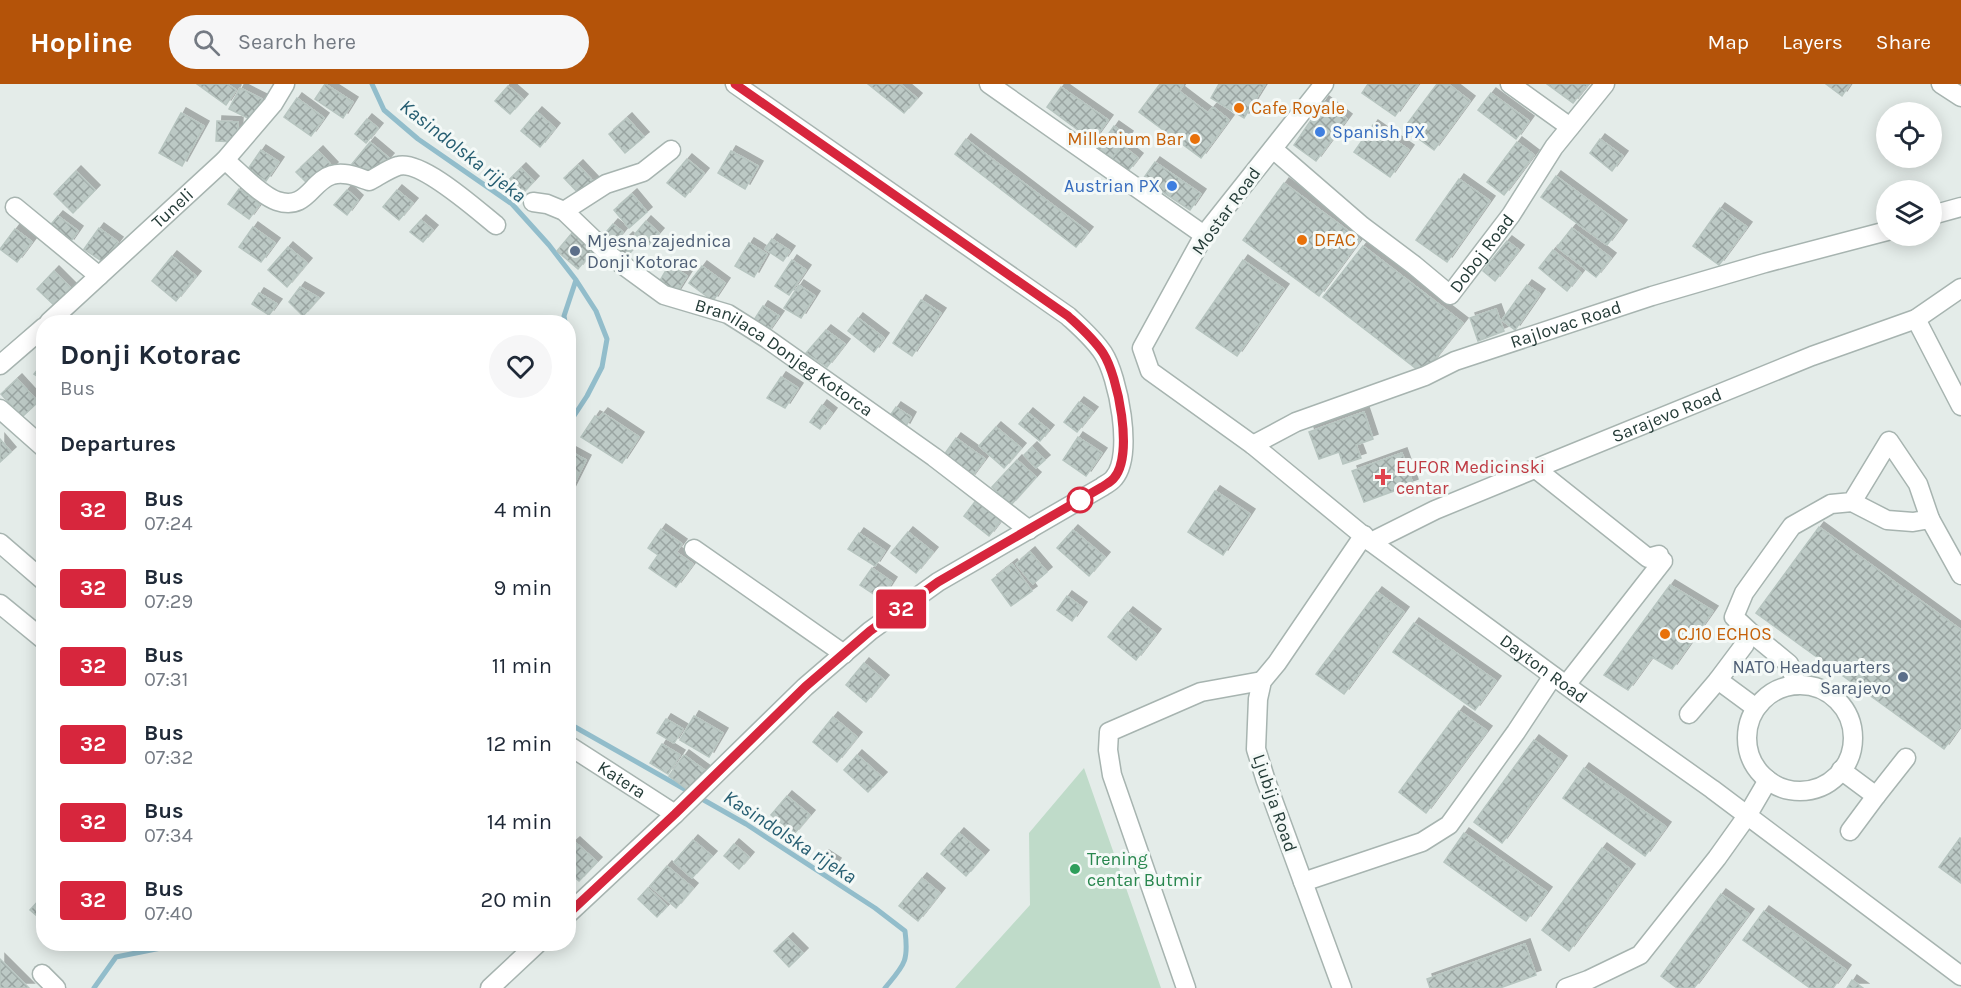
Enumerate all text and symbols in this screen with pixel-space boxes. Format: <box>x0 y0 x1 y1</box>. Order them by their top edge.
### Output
search box <box>169 15 589 69</box>
text: Hopline <box>30 26 133 59</box>
icon: search <box>190 26 223 59</box>
text: Search here <box>238 29 356 55</box>
text: Map <box>1707 30 1749 54</box>
text: Layers <box>1782 30 1843 54</box>
text: Share <box>1876 30 1931 54</box>
water label: Kasindolska rijeka <box>395 95 531 207</box>
place label: Cafe Royale <box>1251 97 1345 119</box>
marker: Cafe Royale <box>1232 101 1246 115</box>
map controls <box>1876 102 1942 246</box>
button: locate <box>1876 102 1942 168</box>
place label: Spanish PX <box>1332 121 1426 143</box>
marker: Spanish PX <box>1313 125 1327 139</box>
place label: Millenium Bar <box>1067 128 1183 150</box>
marker: Millenium Bar <box>1188 132 1202 146</box>
street label: Mostar Road <box>1187 163 1265 259</box>
place label: Austrian PX <box>1064 175 1160 197</box>
marker: Austrian PX <box>1165 179 1179 193</box>
button: layers <box>1876 180 1942 246</box>
street label: Tuneli <box>147 183 198 233</box>
street label: Doboj Road <box>1445 209 1519 297</box>
place label: DFAC <box>1314 229 1356 251</box>
place label: Mjesna zajednica Donji Kotorac <box>587 230 731 273</box>
marker: DFAC <box>1295 233 1309 247</box>
marker: Mjesna zajednica Donji Kotorac <box>568 244 582 258</box>
street label: Branilaca Donjeg Kotorca <box>692 294 877 421</box>
street label: Rajlovac Road <box>1508 296 1624 353</box>
button: heart <box>489 335 552 398</box>
text: Donji Kotorac <box>60 338 241 371</box>
text: Bus <box>60 377 95 400</box>
street label: Sarajevo Road <box>1609 383 1725 447</box>
text: Departures <box>60 431 176 457</box>
place label: EUFOR Medicinski centar <box>1396 456 1545 499</box>
marker: EUFOR Medicinski centar <box>1374 468 1392 486</box>
text: Bus <box>144 486 184 512</box>
unlabelled marker <box>1067 487 1093 513</box>
text: 4 min <box>494 497 552 523</box>
text: 32 <box>80 498 106 522</box>
text: 07:24 <box>144 512 193 535</box>
text: Bus <box>144 564 184 590</box>
text: 9 min <box>494 575 552 601</box>
text: 32 <box>80 576 106 600</box>
text: 07:29 <box>144 590 193 613</box>
line badge: 32 <box>874 590 928 628</box>
text: 32 <box>888 597 914 621</box>
place label: CJ10 ECHOS <box>1677 623 1772 645</box>
marker: CJ10 ECHOS <box>1658 627 1672 641</box>
street label: Dayton Road <box>1496 629 1592 708</box>
text: Bus <box>144 642 184 668</box>
text: 11 min <box>492 653 552 679</box>
text: 32 <box>80 654 106 678</box>
place label: NATO Headquarters Sarajevo <box>1733 656 1891 699</box>
text: 07:31 <box>144 668 188 691</box>
marker: NATO Headquarters Sarajevo <box>1896 670 1910 684</box>
text: Bus <box>144 720 184 746</box>
text: 12 min <box>486 731 552 757</box>
text: 32 <box>80 732 106 756</box>
text: 07:32 <box>144 746 193 769</box>
street label: Ljubija Road <box>1248 751 1302 855</box>
street label: Katera <box>593 756 650 803</box>
water label: Kasindolska rijeka <box>719 786 861 888</box>
text: Bus <box>144 798 184 824</box>
text: 14 min <box>487 809 552 835</box>
text: 32 <box>80 810 106 834</box>
text: 07:34 <box>144 824 193 847</box>
place label: Trening centar Butmir <box>1087 848 1202 891</box>
marker: Trening centar Butmir <box>1068 862 1082 876</box>
text: Bus <box>144 876 184 902</box>
text: 20 min <box>481 887 552 913</box>
text: 32 <box>80 888 106 912</box>
text: 07:40 <box>144 902 193 925</box>

